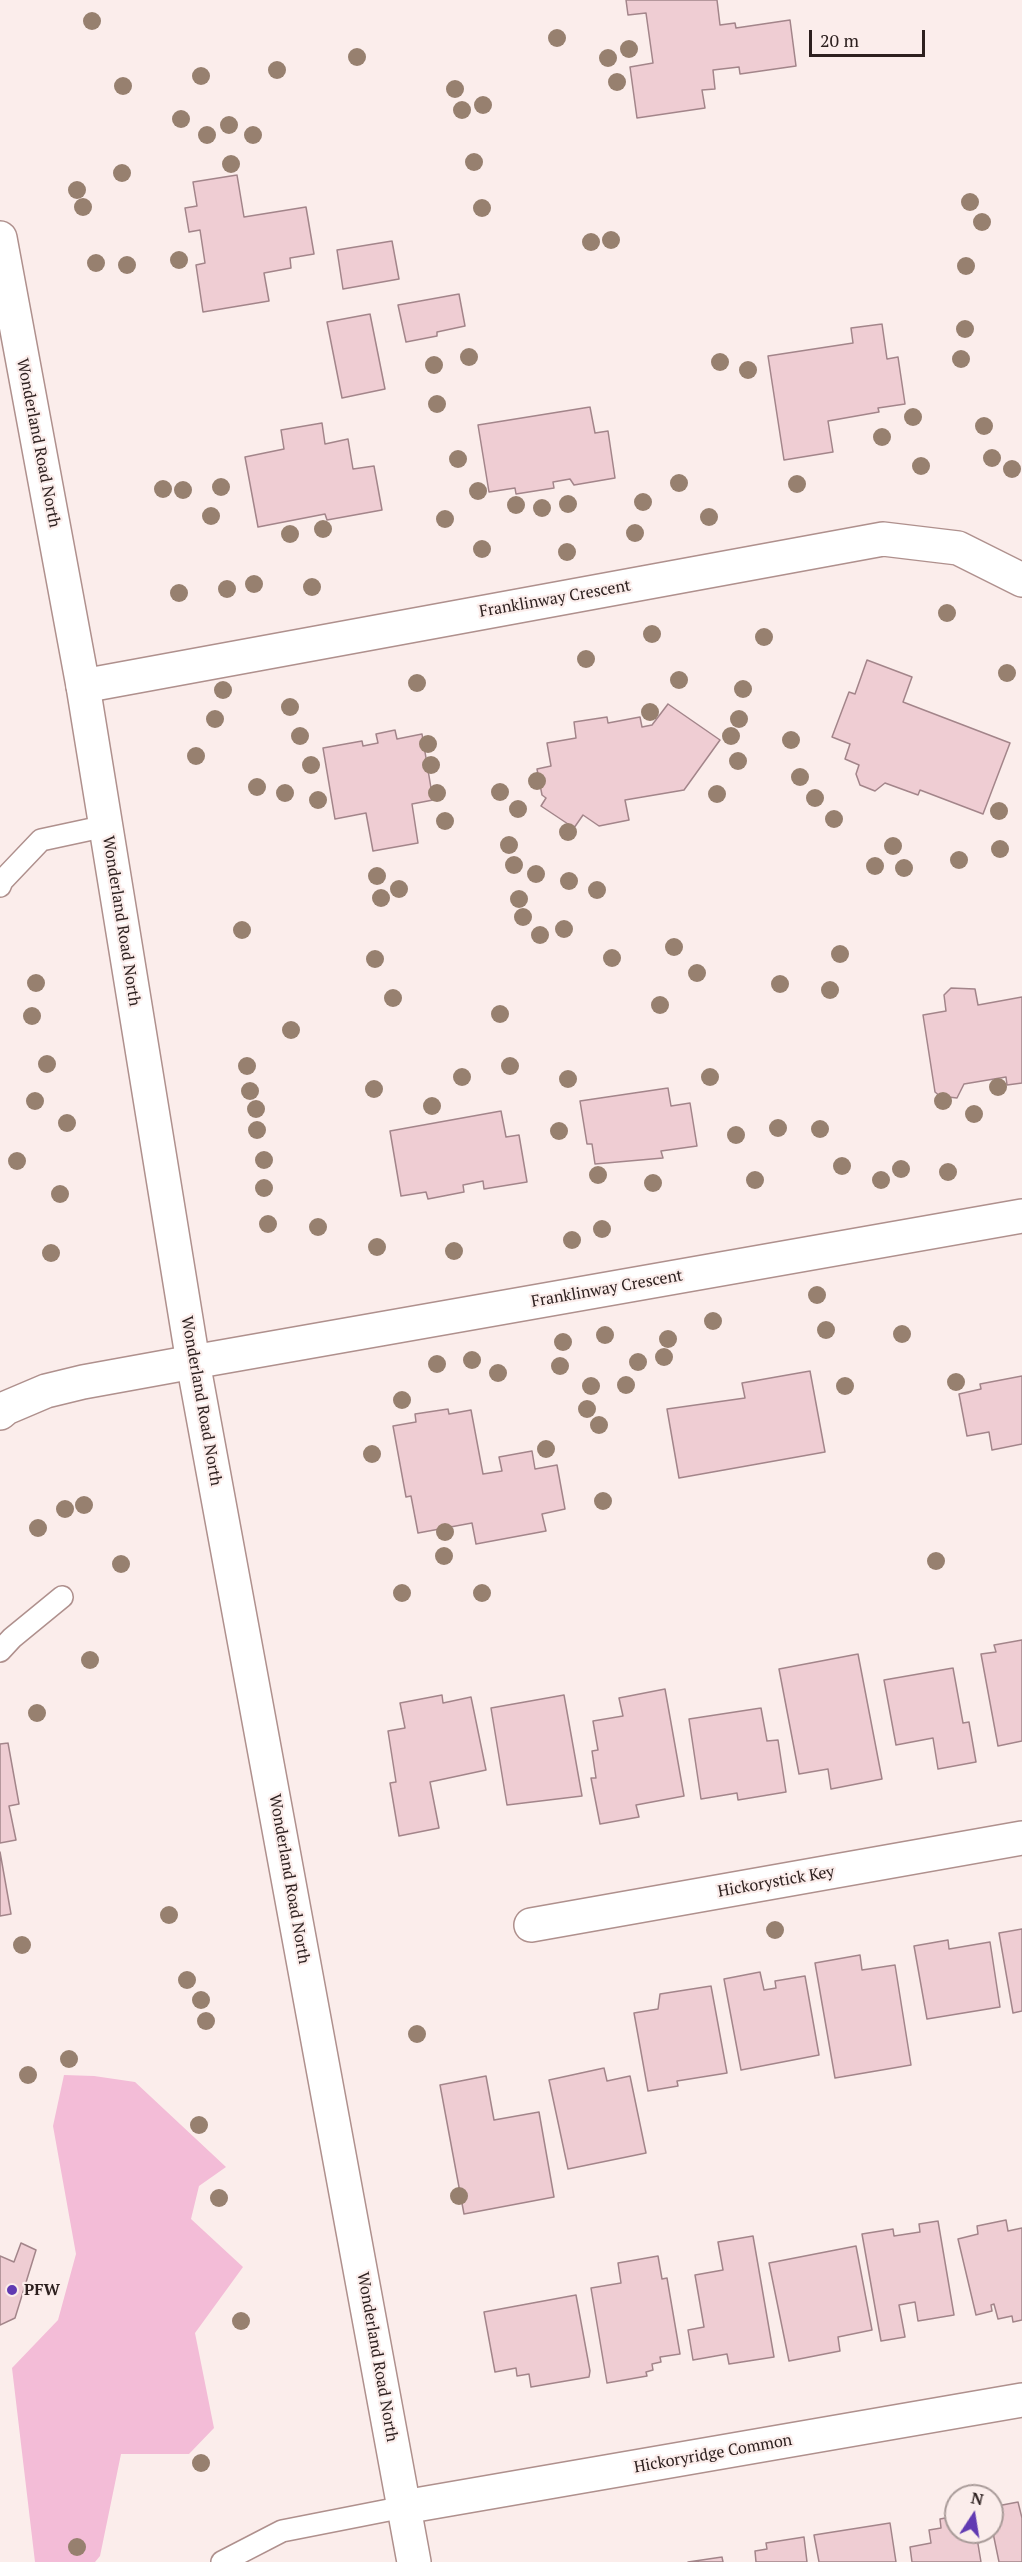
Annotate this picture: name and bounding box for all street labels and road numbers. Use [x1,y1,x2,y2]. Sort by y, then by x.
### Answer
street label: Wonderland Road North [12,357,64,529]
street label: Franklinway Crescent [478,576,632,622]
street label: Wonderland Road North [98,835,144,1007]
street label: Franklinway Crescent [530,1266,684,1312]
street label: Wonderland Road North [177,1315,225,1487]
street label: Wonderland Road North [265,1793,313,1965]
street label: Hickorystick Key [716,1862,836,1902]
street label: Wonderland Road North [353,2271,401,2443]
street label: Hickoryridge Common [632,2431,794,2477]

